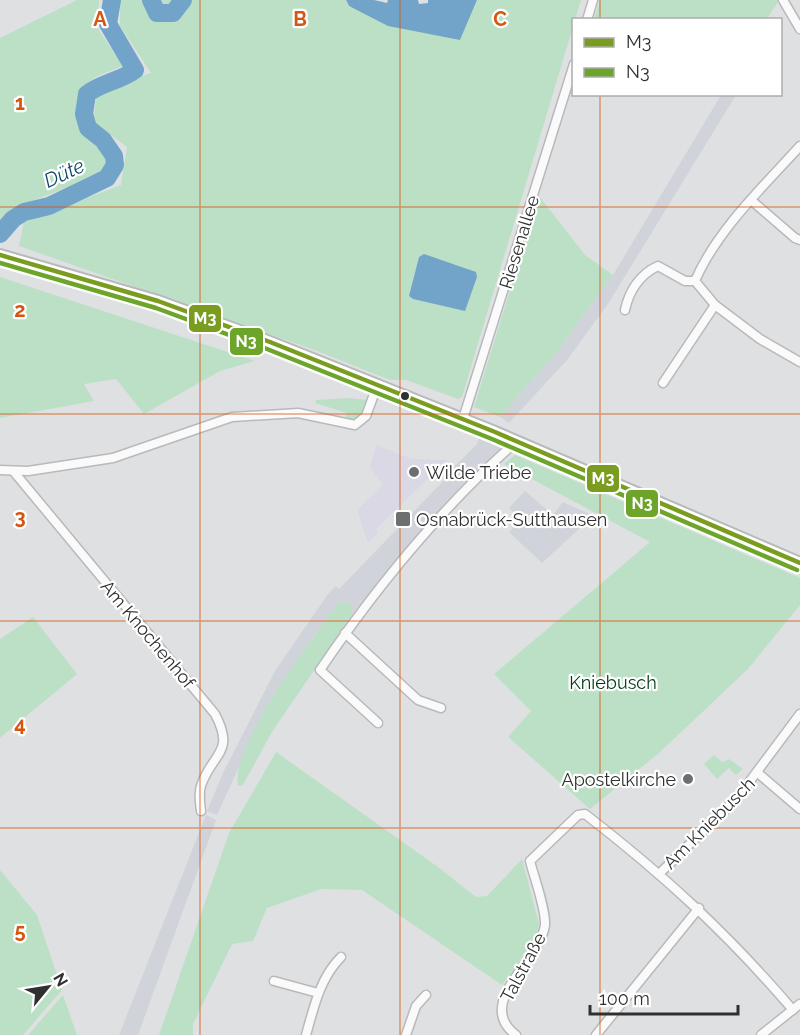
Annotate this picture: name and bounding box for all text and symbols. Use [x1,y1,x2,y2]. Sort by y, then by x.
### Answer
text: A [93,7,107,31]
text: B [293,7,307,31]
text: C [493,7,507,31]
legend [572,18,782,96]
text: M3 [626,31,651,52]
text: N3 [626,61,650,82]
text: 1 [15,91,25,115]
water label: Düte [40,153,88,193]
street label: Riesenallee [495,192,543,291]
text: 2 [14,298,26,322]
line badge: M3 [188,304,222,333]
text: M3 [194,309,216,328]
line badge: N3 [229,327,264,356]
text: N3 [235,332,257,351]
unlabelled marker [399,390,411,402]
place label: Wilde Triebe [426,462,532,483]
line badge: M3 [586,464,620,493]
marker: Wilde Triebe [407,465,421,479]
text: M3 [592,469,614,488]
line badge: N3 [625,489,659,518]
text: N3 [631,494,653,513]
text: 3 [14,505,26,529]
place label: Osnabrück-Sutthausen [416,509,607,530]
marker: Osnabrück-Sutthausen [394,510,412,528]
street label: Am Knochenhof [97,576,200,693]
park label: Kniebusch [569,672,657,693]
text: 4 [14,712,26,736]
place label: Apostelkirche [562,769,676,790]
marker: Apostelkirche [681,772,695,786]
street label: Am Kniebusch [659,773,759,873]
text: 5 [14,919,26,943]
street label: Talstraße [496,929,550,1005]
north arrow [18,957,78,1017]
text: N [49,970,72,990]
scale bar [590,978,738,1016]
text: 100 m [599,988,650,1009]

